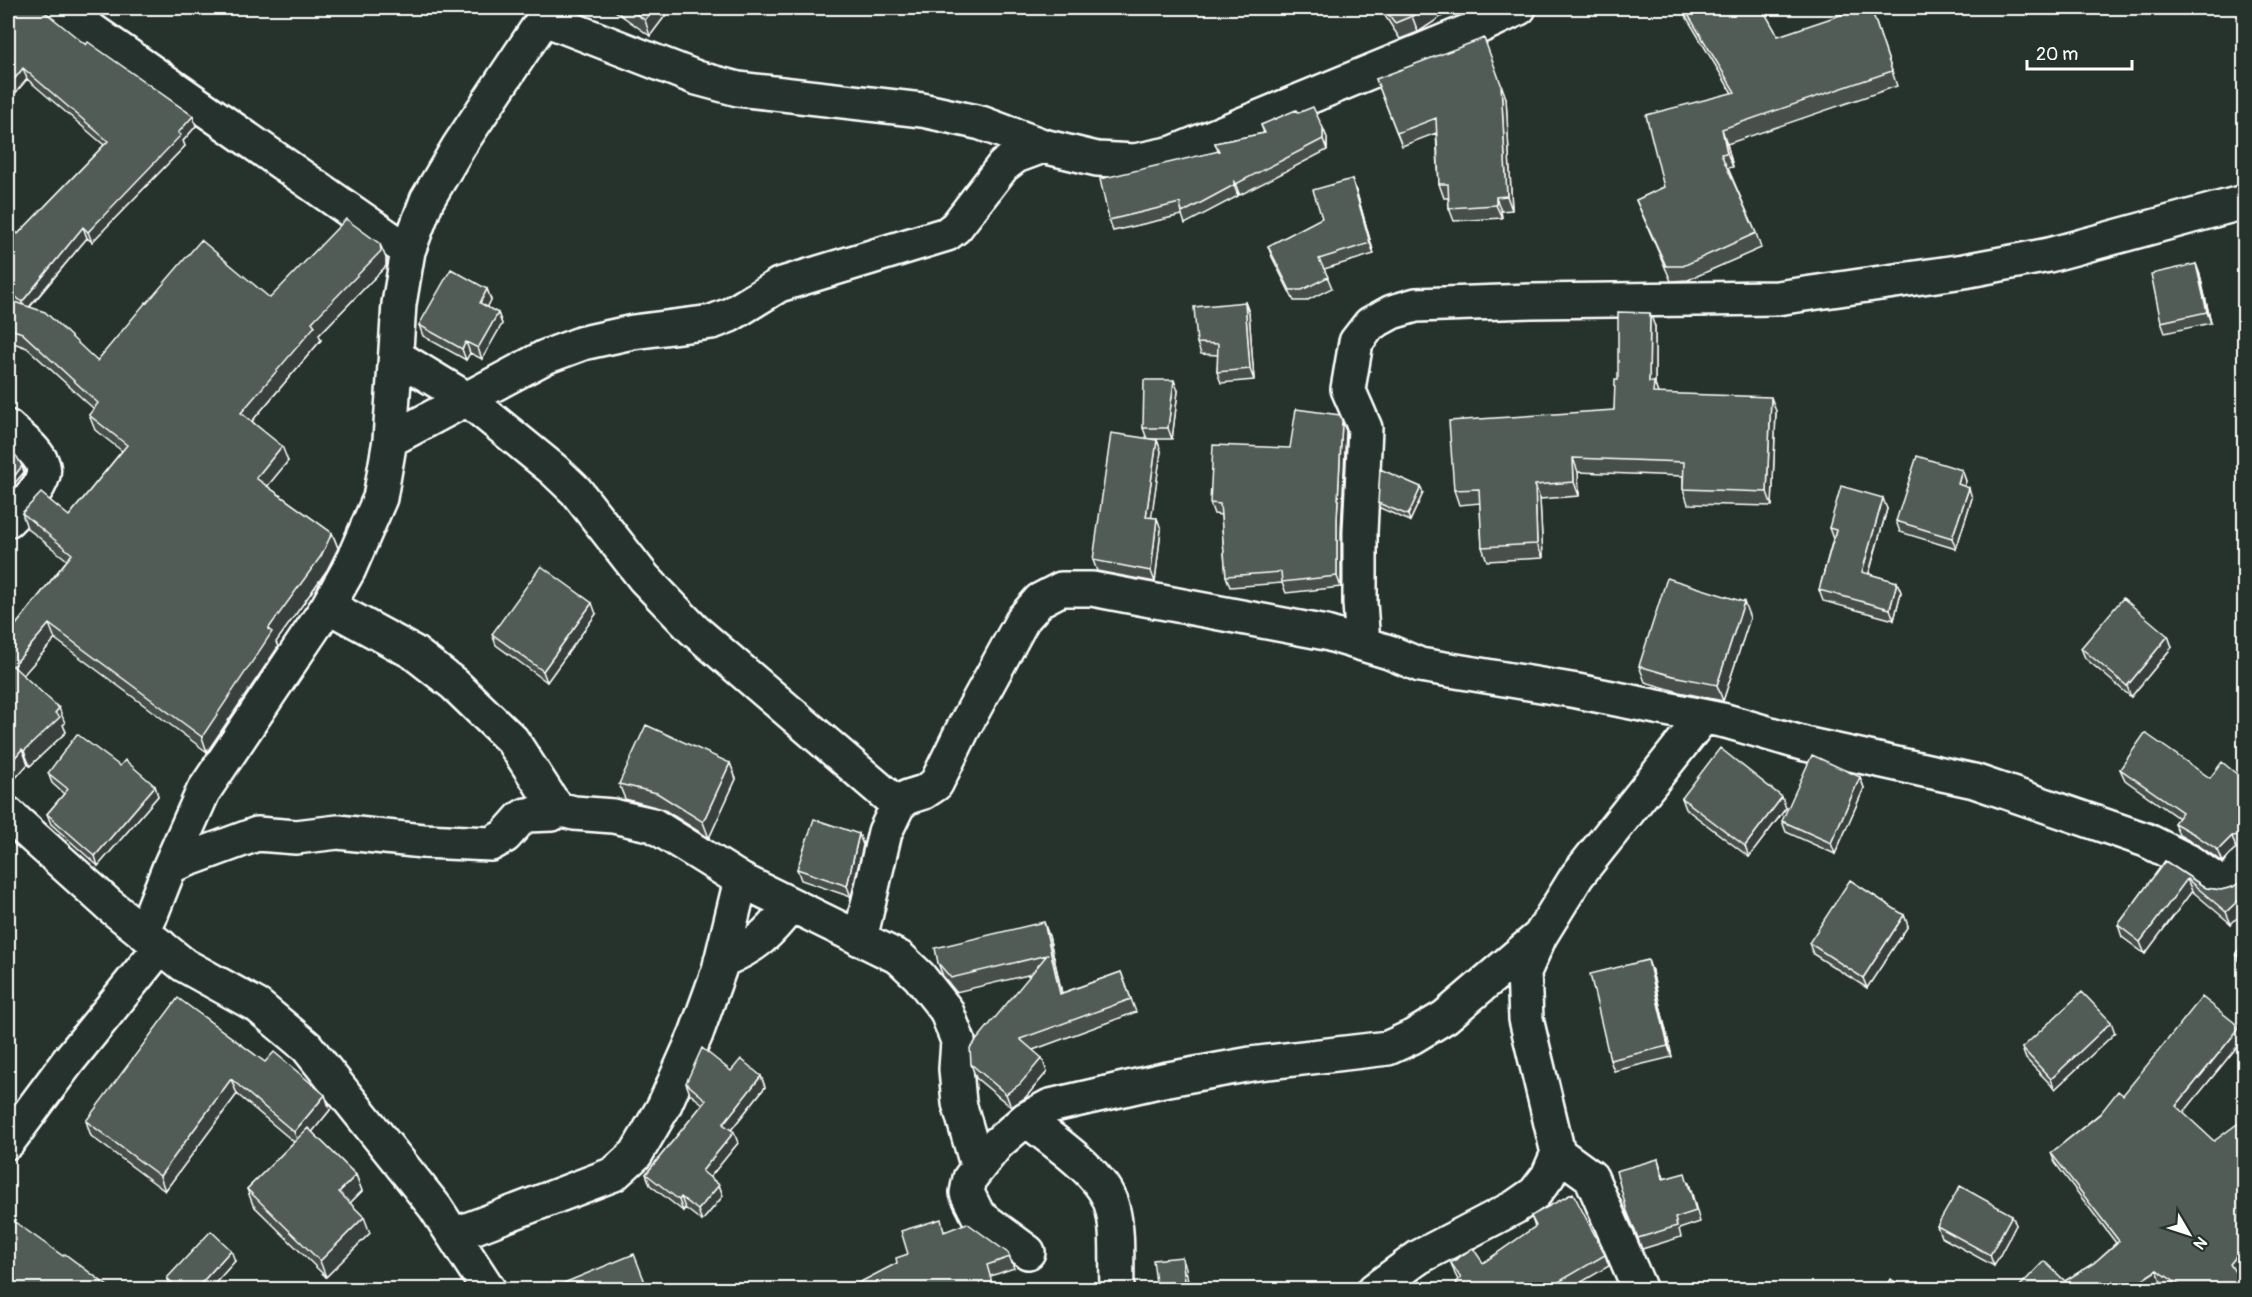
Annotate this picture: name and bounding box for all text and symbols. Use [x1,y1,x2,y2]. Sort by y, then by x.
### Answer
scale bar [2027,33,2132,71]
text: 20 m [2036,43,2078,66]
north arrow [2159,1204,2219,1264]
text: N [2189,1232,2211,1253]

